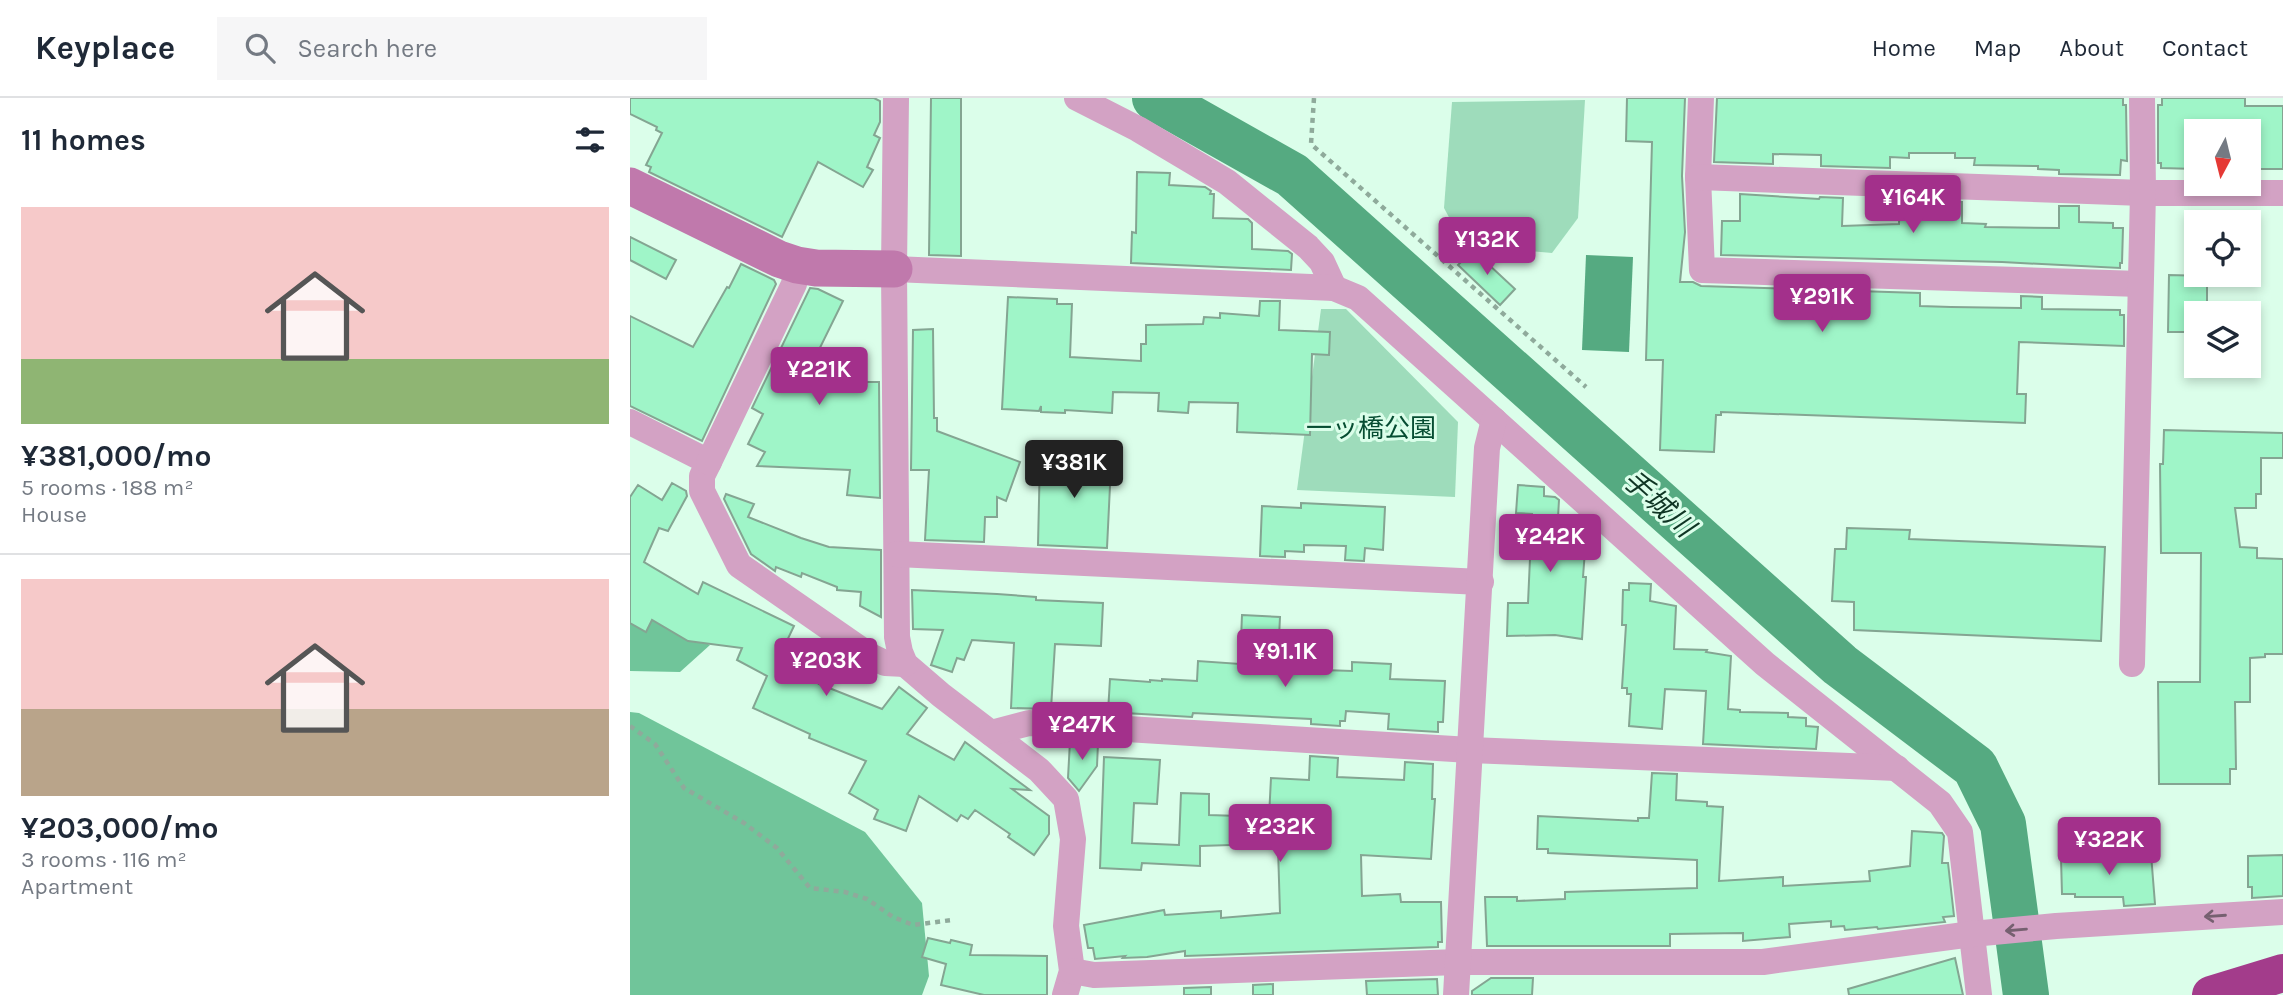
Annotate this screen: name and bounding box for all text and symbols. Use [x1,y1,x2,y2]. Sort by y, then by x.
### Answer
search box [217,17,707,80]
text: Keyplace [35,29,175,67]
icon: search [241,29,279,67]
text: Search here [297,33,437,64]
text: Home [1872,34,1936,62]
text: Map [1974,34,2021,62]
text: About [2059,34,2124,62]
text: Contact [2162,34,2248,62]
north arrow [2184,119,2261,196]
map controls [2184,119,2261,378]
icon: filters [571,121,609,159]
text: 11 homes [21,122,146,158]
pin: ¥164K [1864,176,1962,235]
text: ¥164K [1881,184,1945,211]
button: locate [2184,210,2261,287]
pin: ¥132K [1438,218,1536,277]
text: ¥132K [1455,226,1519,253]
icon: home [252,253,378,379]
pin: ¥291K [1773,274,1871,334]
text: ¥291K [1790,283,1854,310]
button: layers [2184,301,2261,378]
pin: ¥221K [770,348,868,407]
text: ¥221K [787,356,851,383]
park label: 一ッ橋公園 [1306,413,1436,444]
text: ¥381,000/mo [21,438,211,474]
pin: ¥381K [1025,440,1123,500]
text: ¥381K [1041,449,1107,476]
water label: 手城川 [1616,463,1703,546]
text: 5 rooms · 188 m² [21,474,194,501]
text: House [21,501,87,528]
pin: ¥242K [1501,514,1599,574]
text: ¥242K [1515,523,1585,550]
icon: home [252,625,378,751]
pin: ¥91.1K [1228,630,1342,689]
pin: ¥203K [777,638,875,698]
text: ¥91.1K [1253,638,1317,665]
text: ¥203K [790,647,862,674]
pin: ¥247K [1033,702,1131,762]
text: ¥247K [1048,711,1116,738]
pin: ¥232K [1231,804,1329,864]
text: ¥203,000/mo [21,810,219,846]
text: ¥232K [1245,813,1315,840]
pin: ¥322K [2060,818,2158,877]
text: ¥322K [2074,826,2144,853]
text: 3 rooms · 116 m² [21,846,187,873]
text: Apartment [21,873,133,900]
one-way arrow [2204,910,2227,923]
one-way arrow [2005,923,2028,936]

